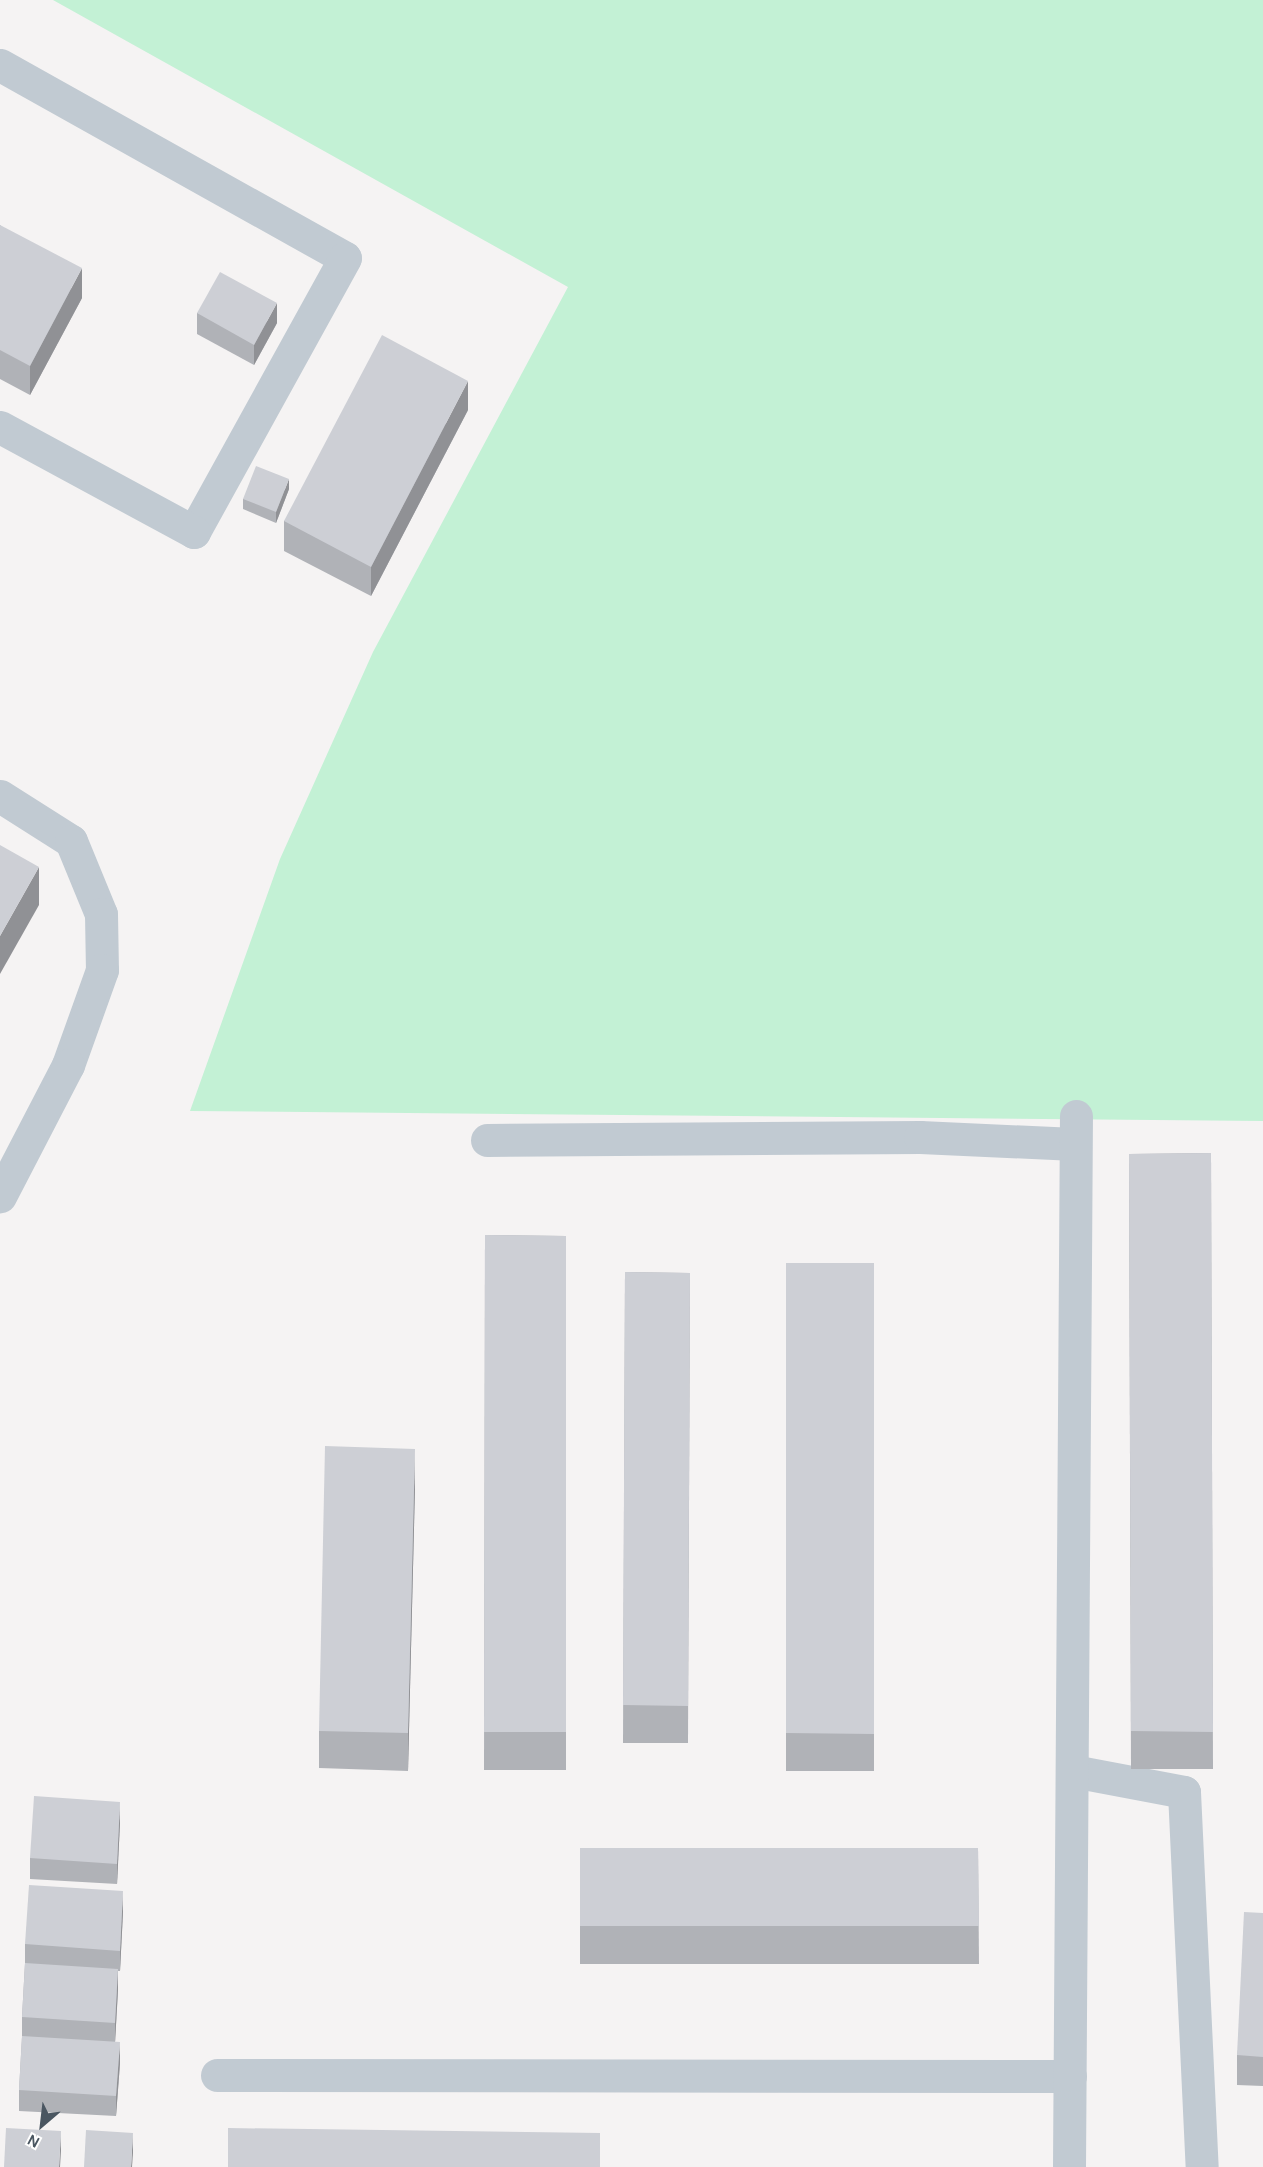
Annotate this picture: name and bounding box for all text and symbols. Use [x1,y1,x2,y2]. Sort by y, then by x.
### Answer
north arrow [12,2095,72,2155]
text: N [24,2130,43,2152]

